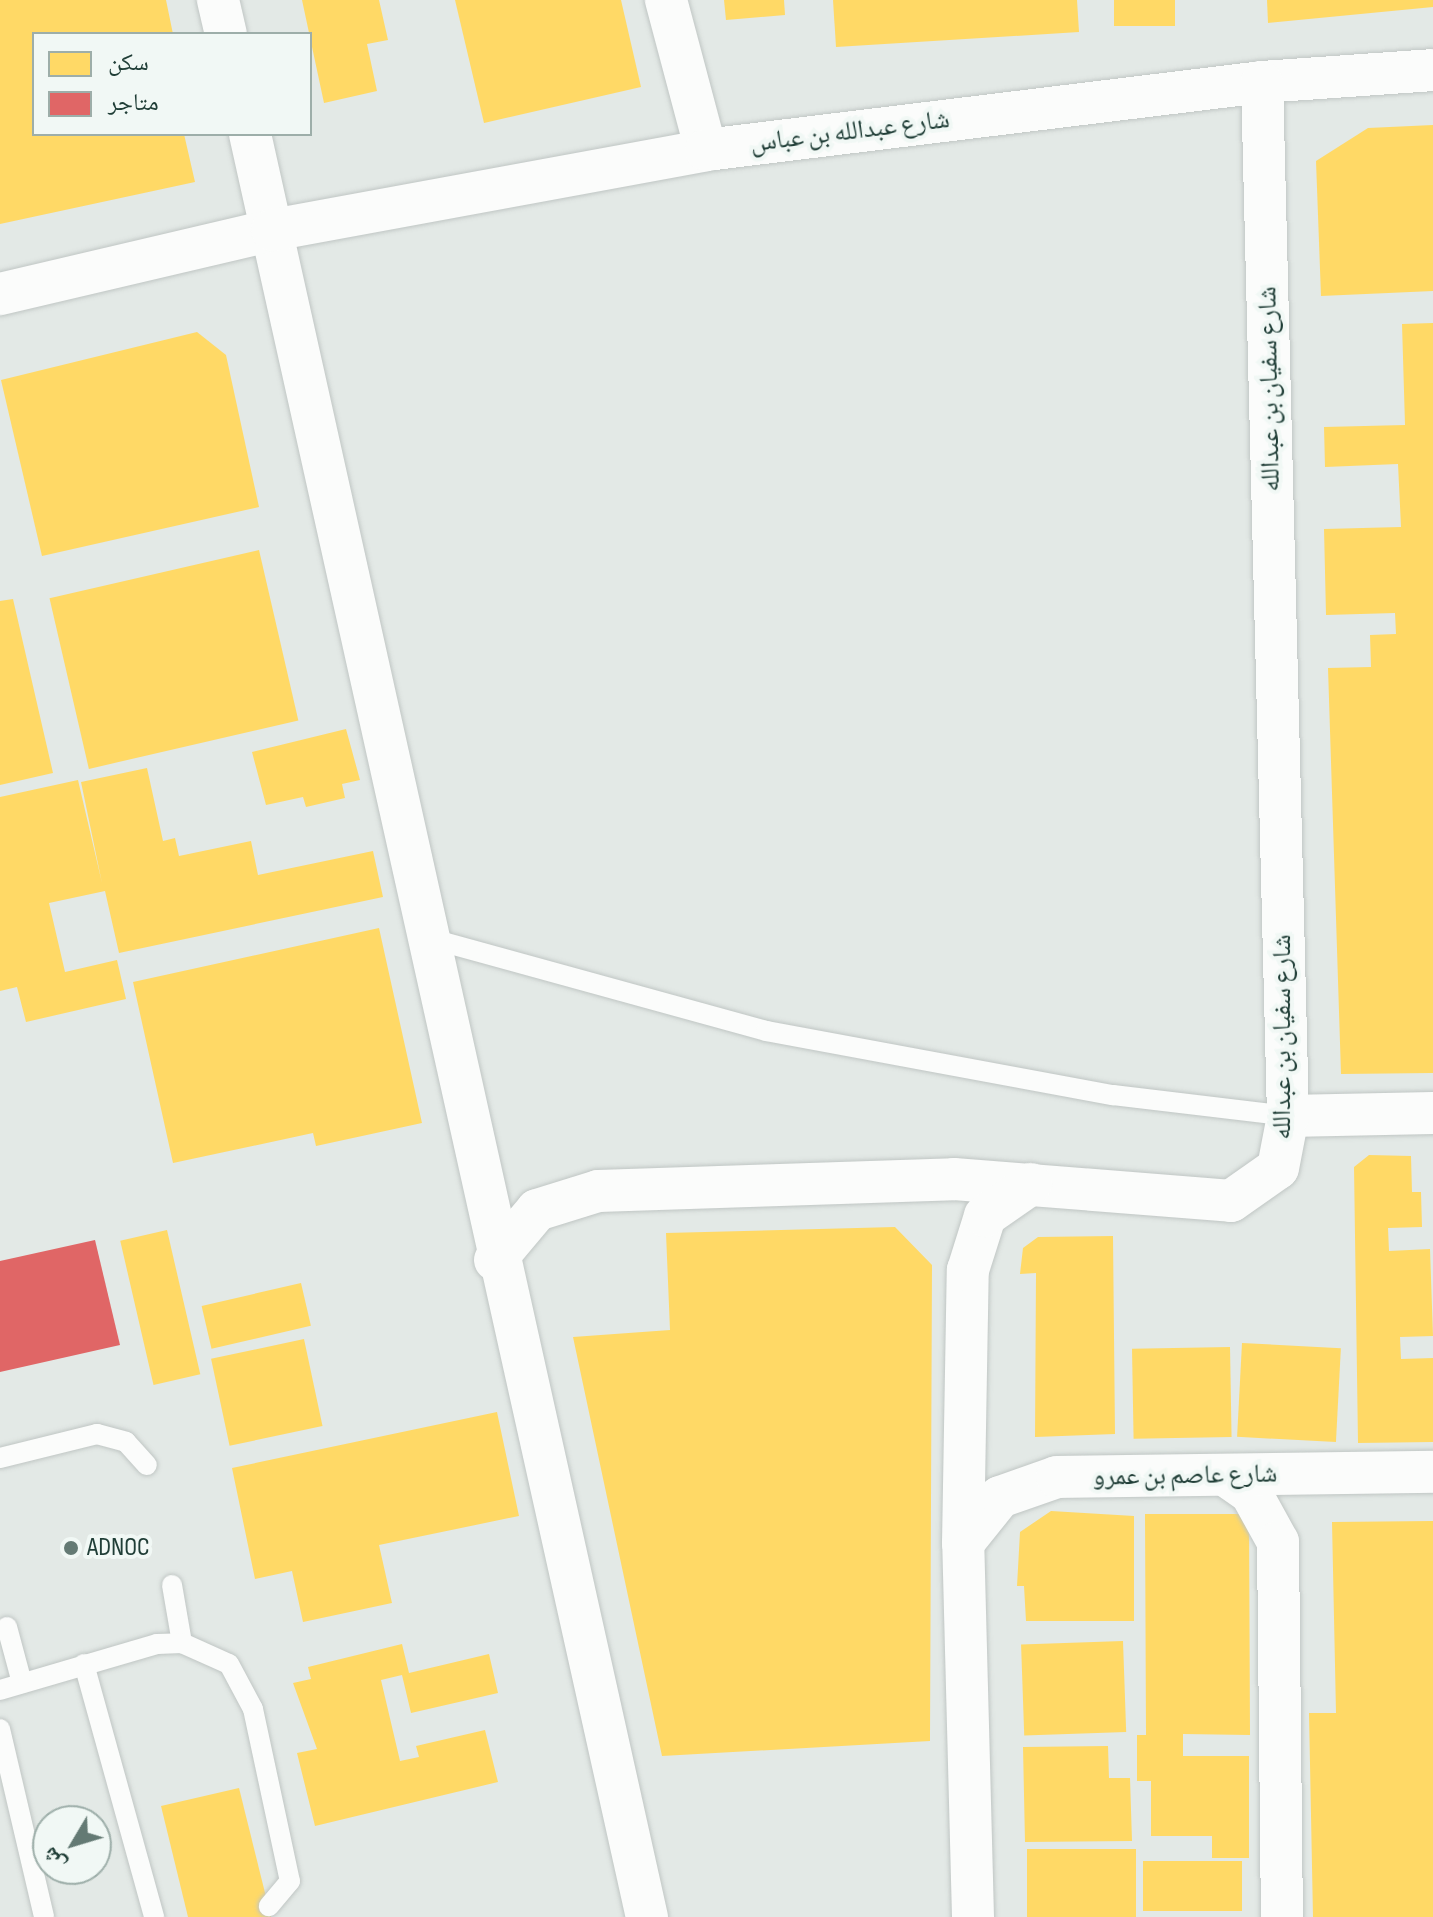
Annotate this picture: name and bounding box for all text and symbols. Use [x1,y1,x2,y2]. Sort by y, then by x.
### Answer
legend [32,32,312,136]
text: سكن [108,48,149,77]
text: متاجر [108,88,159,117]
street label: شارع عبدالله بن عباس [748,104,952,160]
street label: شارع سفيان بن عبدالله [1253,286,1287,492]
street label: شارع سفيان بن عبدالله [1267,934,1299,1140]
street label: شارع عاصم بن عمرو [1092,1459,1278,1493]
place label: ADNOC [87,1532,150,1564]
marker: ADNOC [62,1539,80,1557]
north arrow [32,1805,112,1885]
text: ش [36,1841,72,1876]

